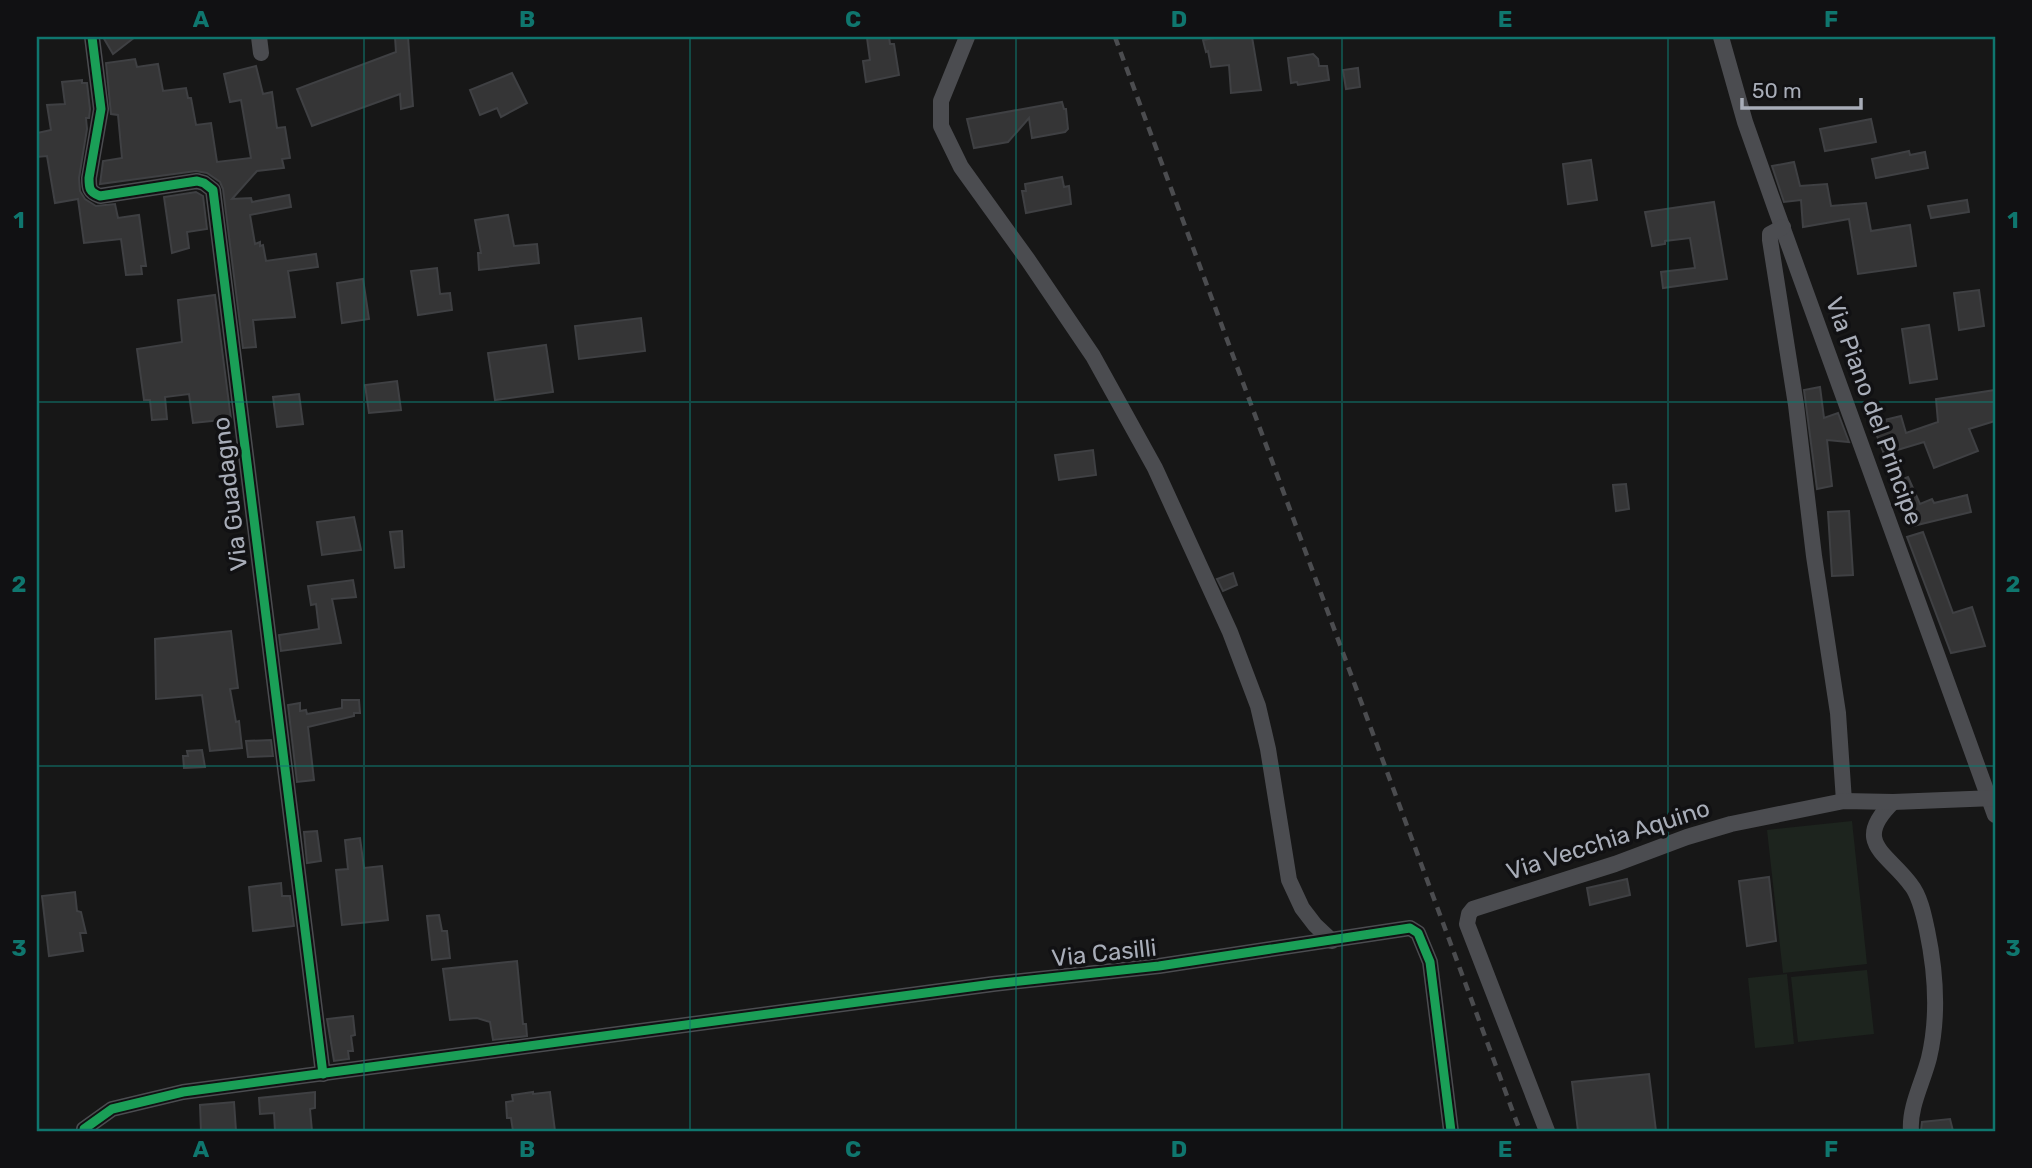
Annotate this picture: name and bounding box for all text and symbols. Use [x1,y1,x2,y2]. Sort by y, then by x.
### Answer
text: A [193,5,210,33]
text: B [519,5,535,33]
text: C [845,5,861,33]
text: D [1171,5,1187,33]
text: E [1498,5,1512,33]
text: F [1824,5,1838,33]
scale bar [1742,66,1860,110]
text: 50 m [1752,78,1802,103]
text: 1 [13,206,25,234]
text: 1 [2007,206,2019,234]
street label: Via Piano del Principe [1820,293,1928,529]
street label: Via Guadagno [207,415,253,573]
text: 2 [12,570,26,598]
text: 2 [2006,570,2020,598]
street label: Via Vecchia Aquino [1503,794,1713,886]
text: 3 [11,934,27,962]
street label: Via Casilli [1050,934,1158,972]
text: 3 [2005,934,2021,962]
text: A [193,1135,210,1163]
text: B [519,1135,535,1163]
text: C [845,1135,861,1163]
text: D [1171,1135,1187,1163]
text: E [1498,1135,1512,1163]
text: F [1824,1135,1838,1163]

